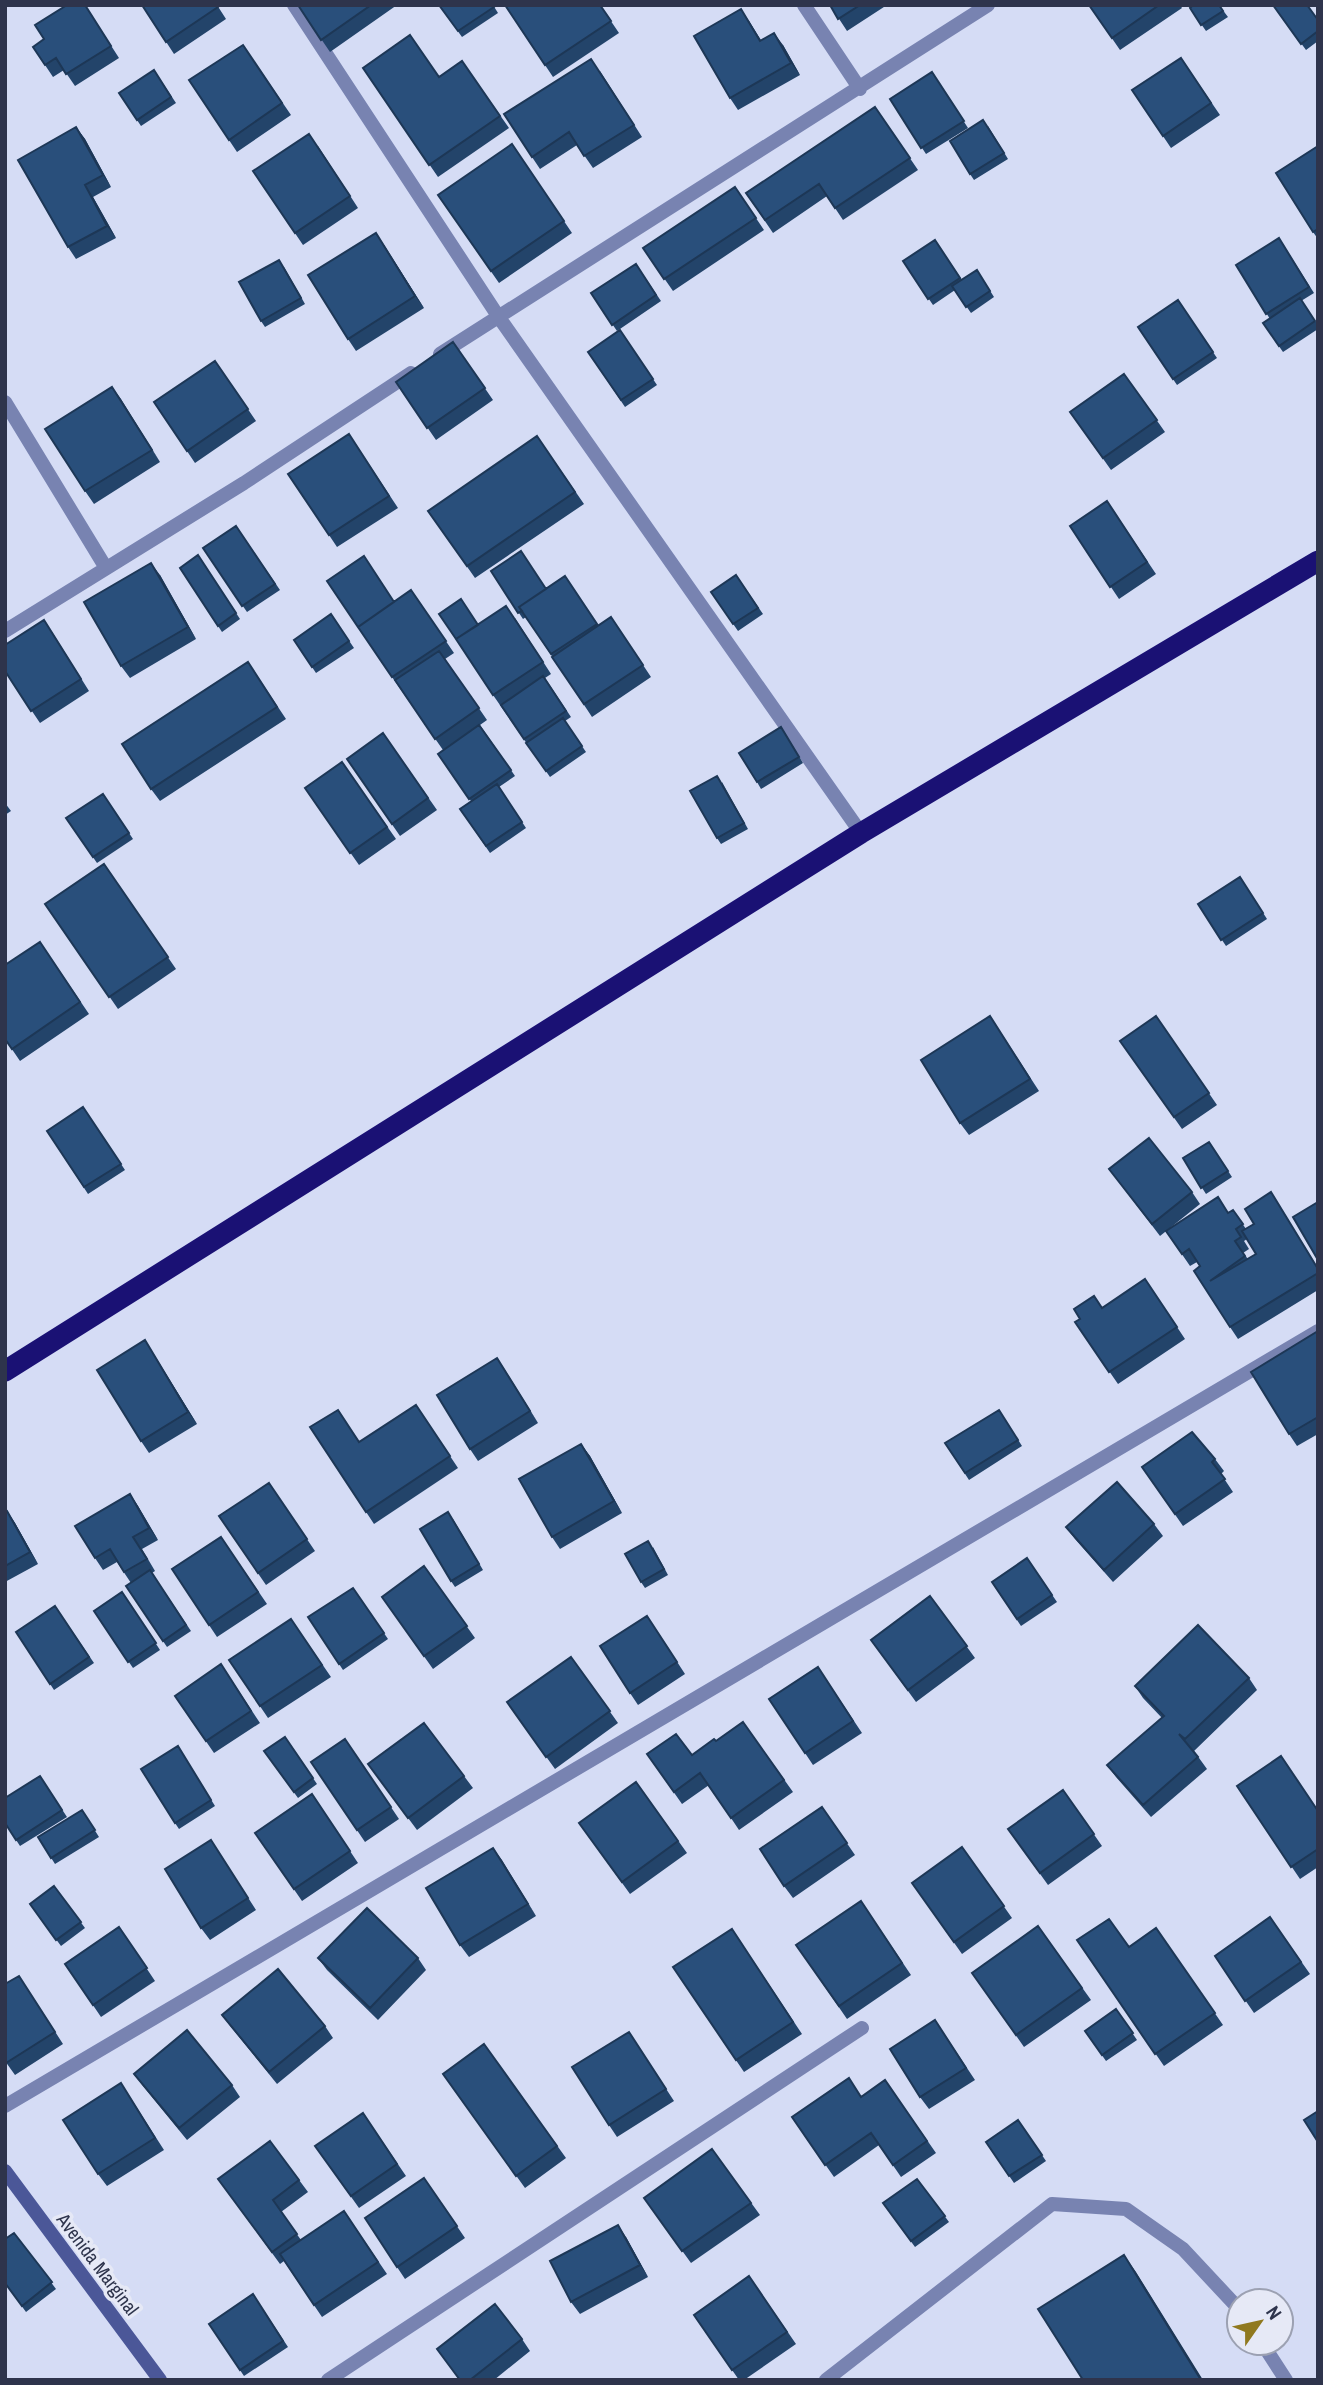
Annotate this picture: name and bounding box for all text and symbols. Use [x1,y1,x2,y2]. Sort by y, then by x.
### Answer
street label: Avenida Marginal [50,2207,145,2320]
north arrow [1225,2287,1295,2357]
text: N [1260,2301,1288,2324]

